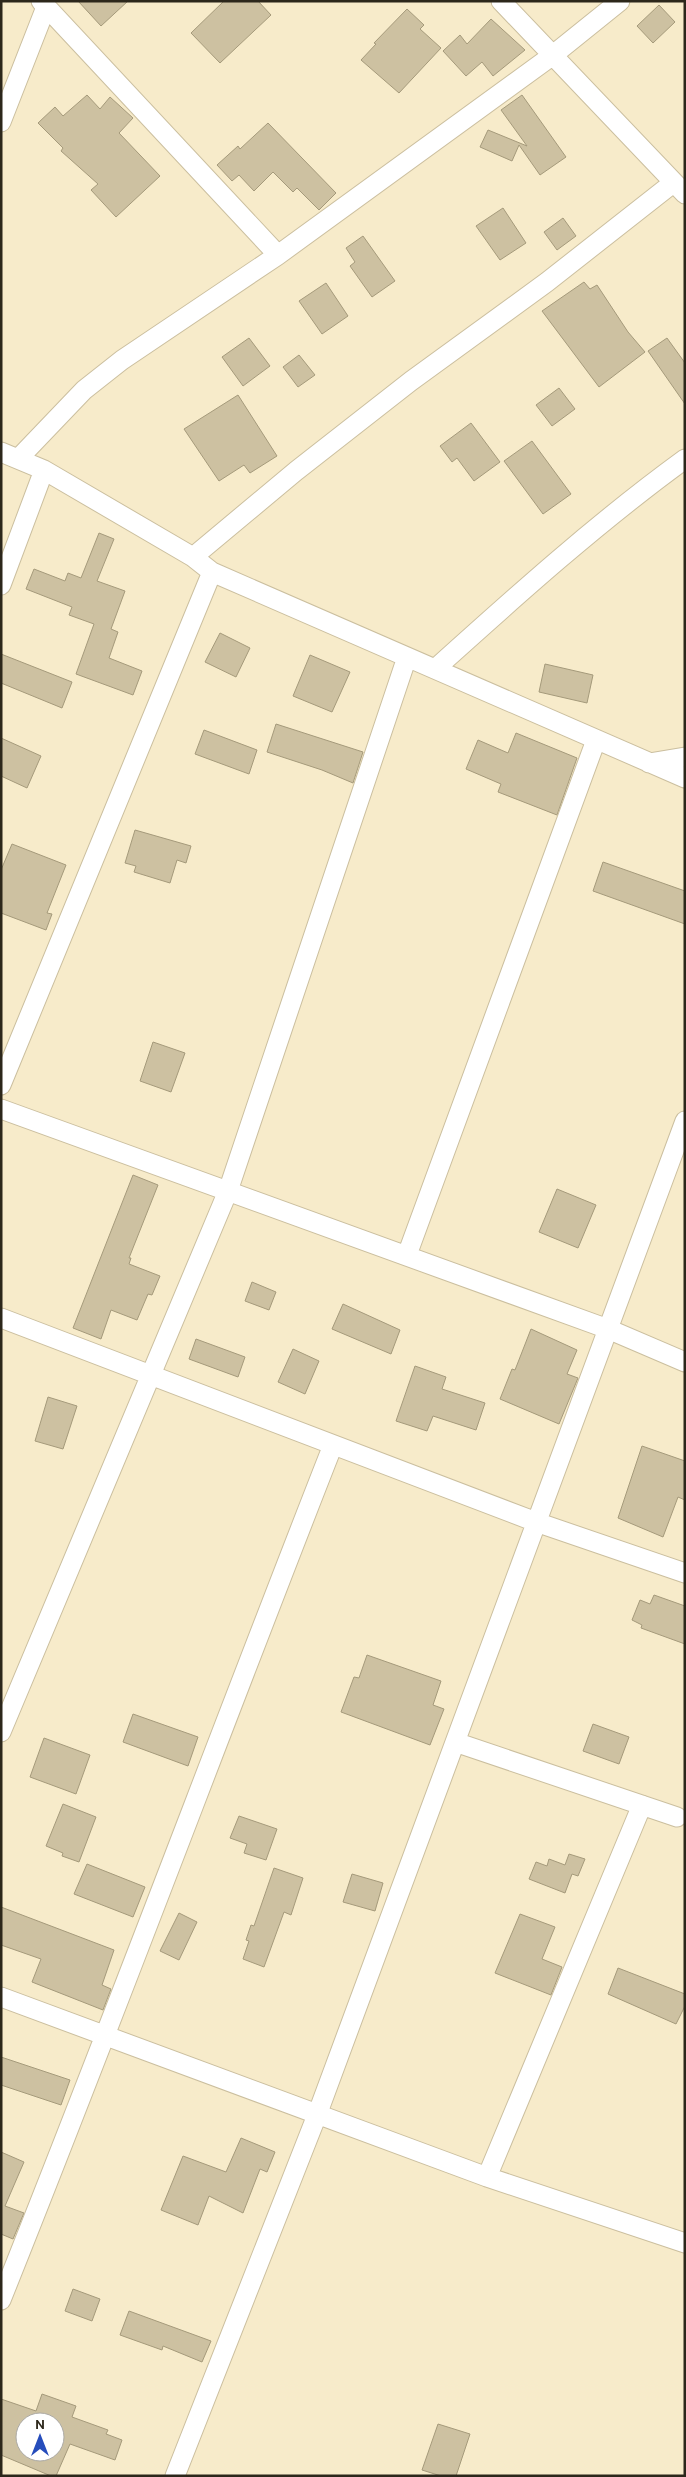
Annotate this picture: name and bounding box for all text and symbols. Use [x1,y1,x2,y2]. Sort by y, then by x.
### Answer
north arrow [15,2412,65,2462]
text: N [35,2417,45,2434]

